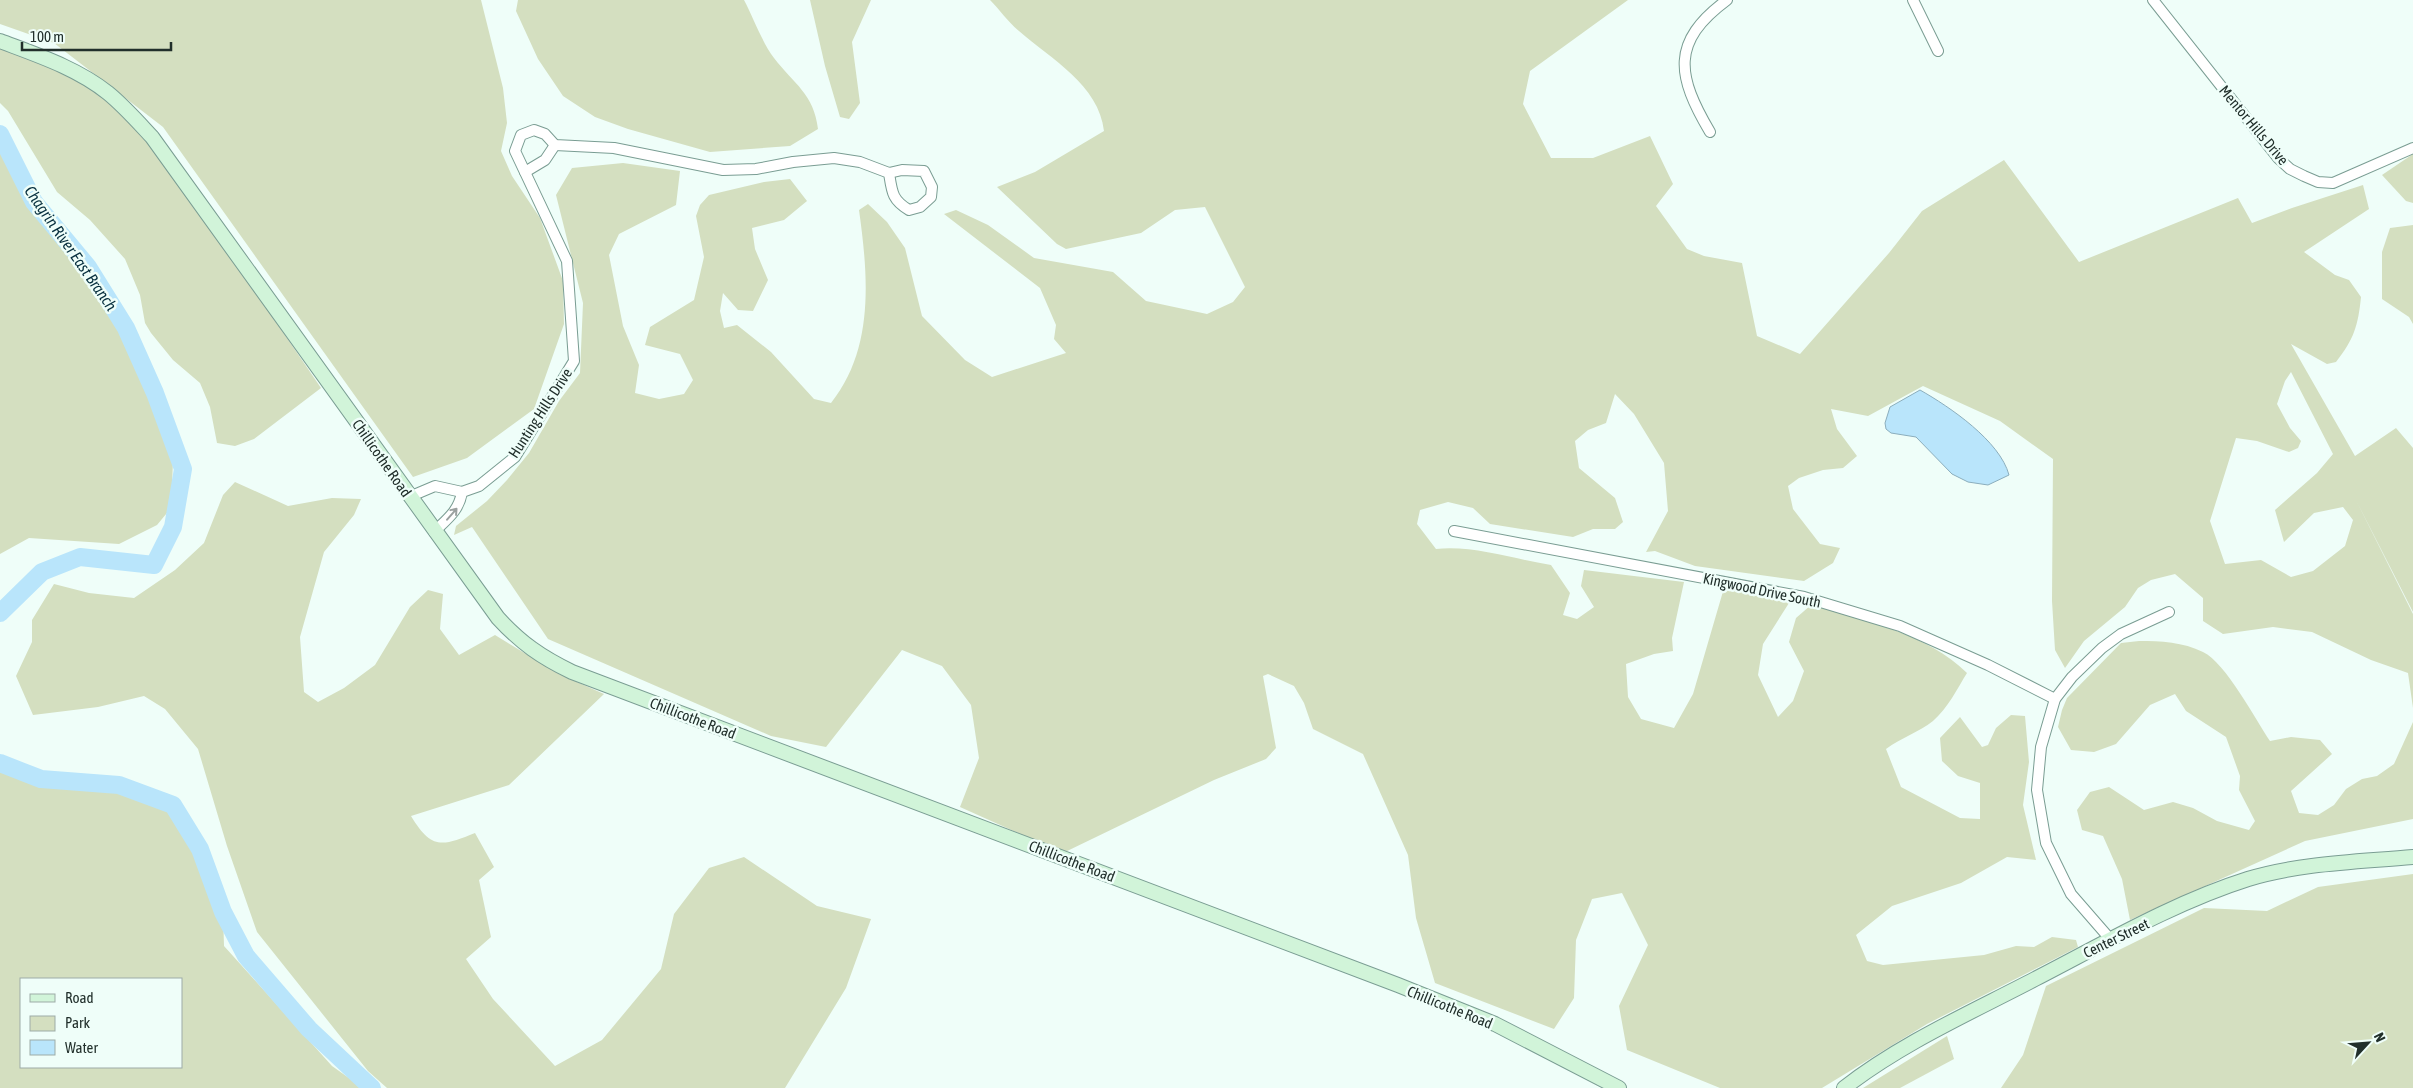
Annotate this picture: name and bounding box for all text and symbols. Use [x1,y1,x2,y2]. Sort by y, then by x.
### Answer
scale bar [22,20,171,52]
text: 100 m [30,28,64,45]
street label: Mentor Hills Drive [2216,82,2292,168]
water label: Chagrin River East Branch [20,182,121,315]
street label: Hunting Hills Drive [505,365,575,461]
street label: Chillicothe Road [349,416,415,500]
one-way arrow [446,508,457,521]
street label: Kingwood Drive South [1702,569,1822,611]
street label: Chillicothe Road [648,694,738,742]
street label: Chillicothe Road [1027,837,1117,885]
street label: Center Street [2080,915,2152,961]
legend [20,978,182,1068]
street label: Chillicothe Road [1405,982,1495,1032]
text: Road [65,989,94,1006]
text: Park [65,1014,90,1031]
north arrow [2343,1018,2393,1068]
text: N [2371,1030,2389,1045]
text: Water [65,1039,98,1056]

